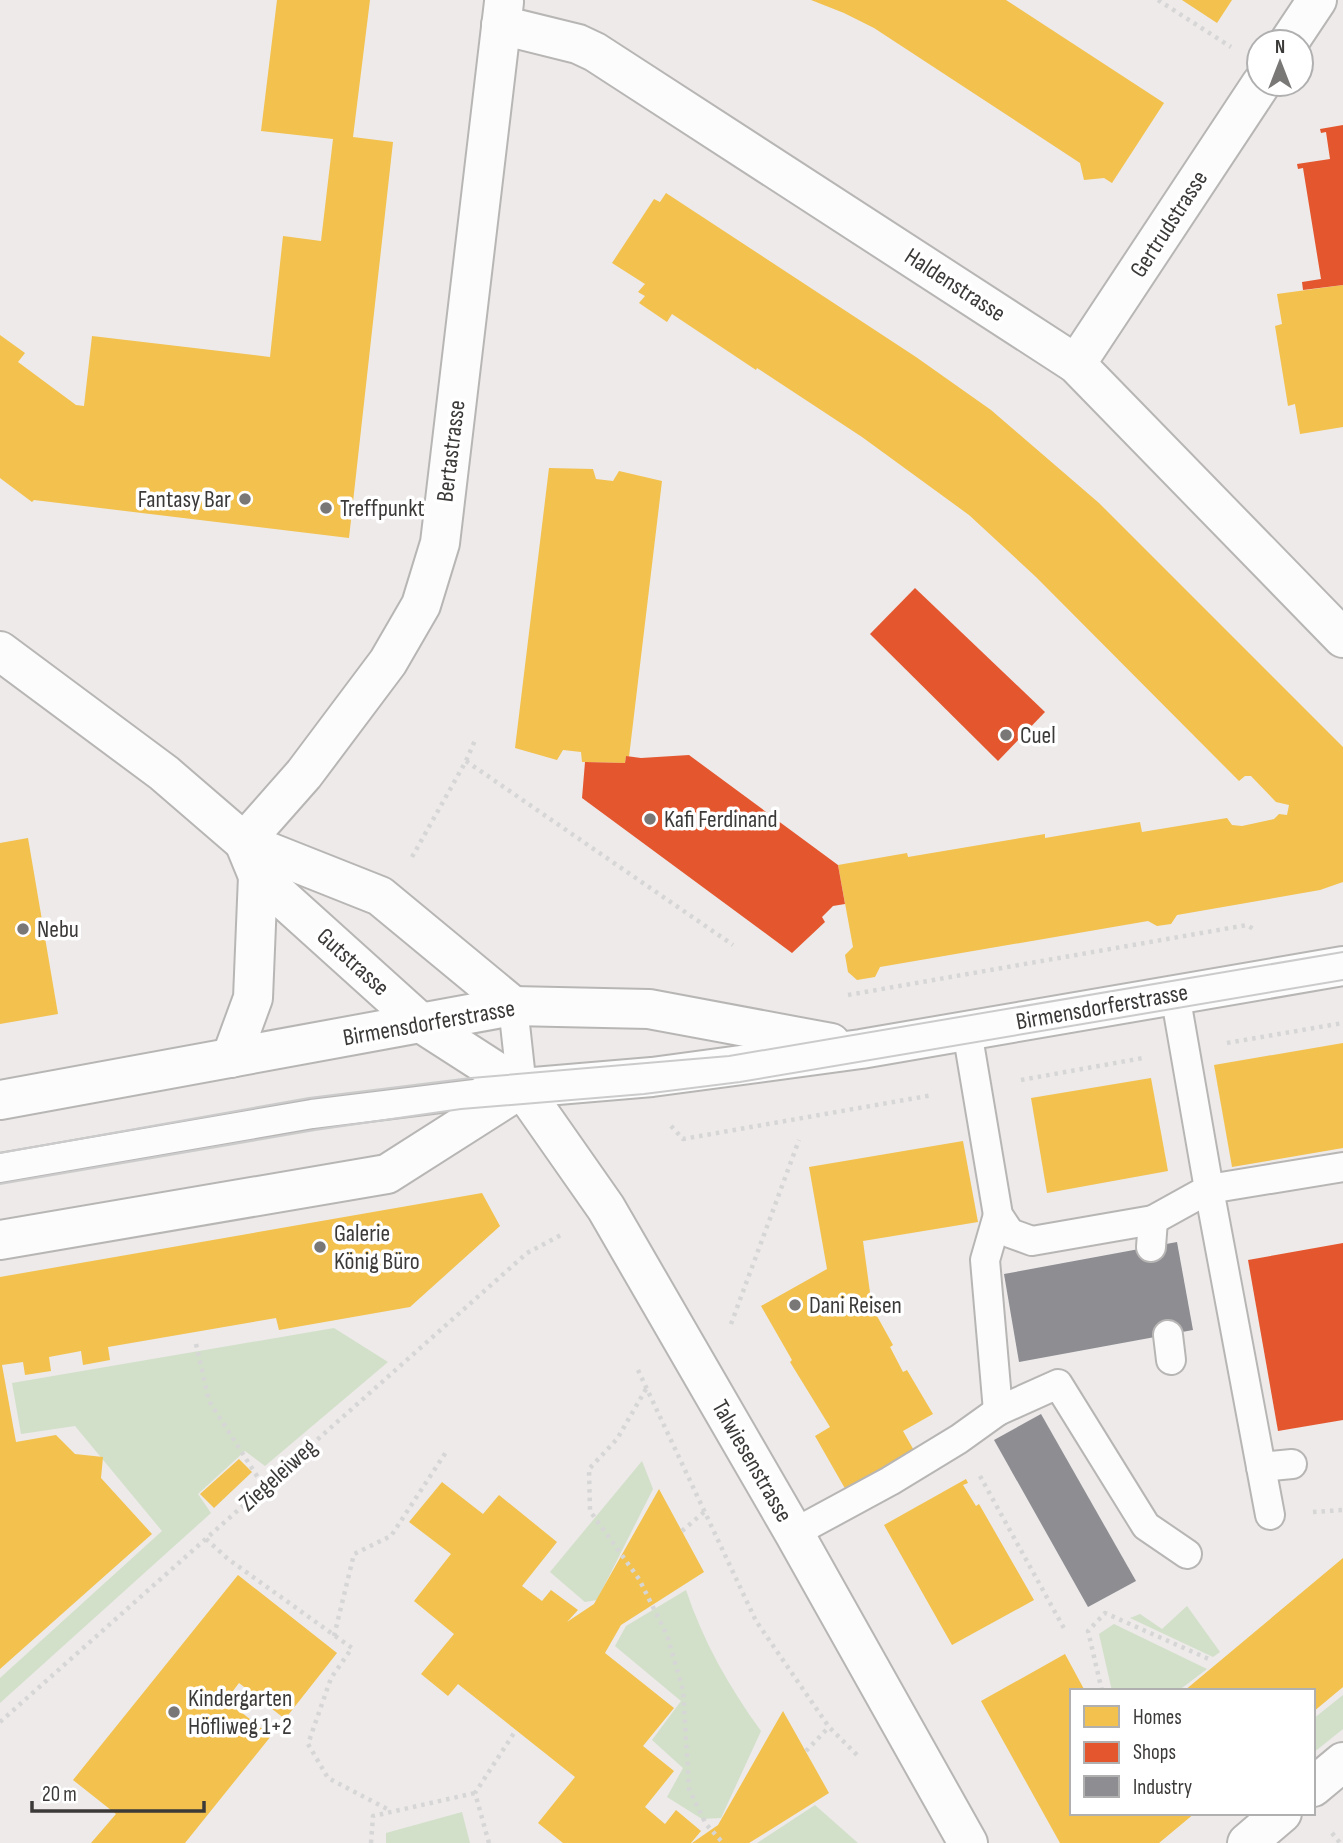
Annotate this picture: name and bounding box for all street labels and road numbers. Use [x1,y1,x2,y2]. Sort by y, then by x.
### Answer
street label: Gertrudstrasse [1124,165,1214,283]
street label: Haldenstrasse [899,242,1011,328]
street label: Bertastrasse [430,398,472,504]
street label: Gutstrasse [311,922,395,1002]
street label: Birmensdorferstrasse [1014,978,1190,1036]
street label: Birmensdorferstrasse [341,994,517,1052]
street label: Talwiesenstrasse [705,1395,799,1527]
street label: Ziegeleiweg [233,1433,323,1517]

